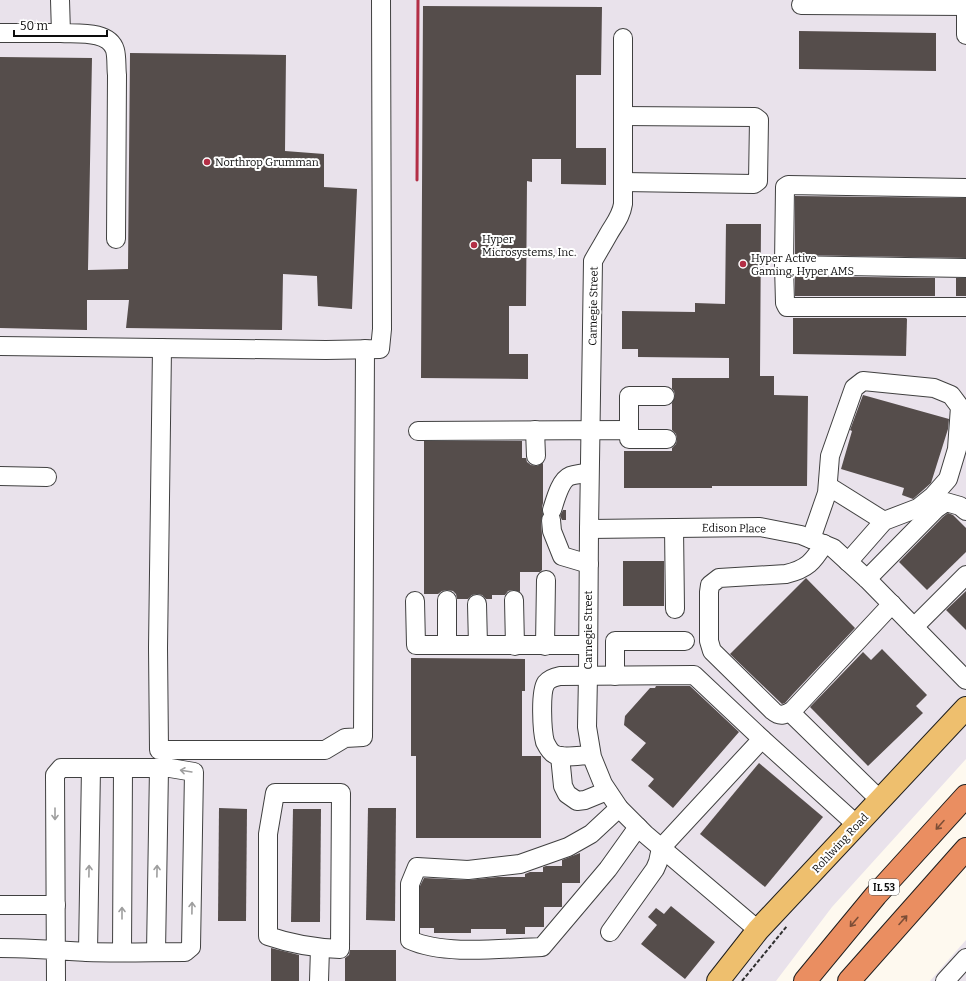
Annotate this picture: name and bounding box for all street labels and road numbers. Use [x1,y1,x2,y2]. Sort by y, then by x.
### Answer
street label: Carnegie Street [586,266,601,346]
street label: Edison Place [702,521,766,536]
street label: Carnegie Street [582,590,595,670]
street label: Rohlwing Road [810,811,871,876]
road number: IL 53 [869,879,899,895]

